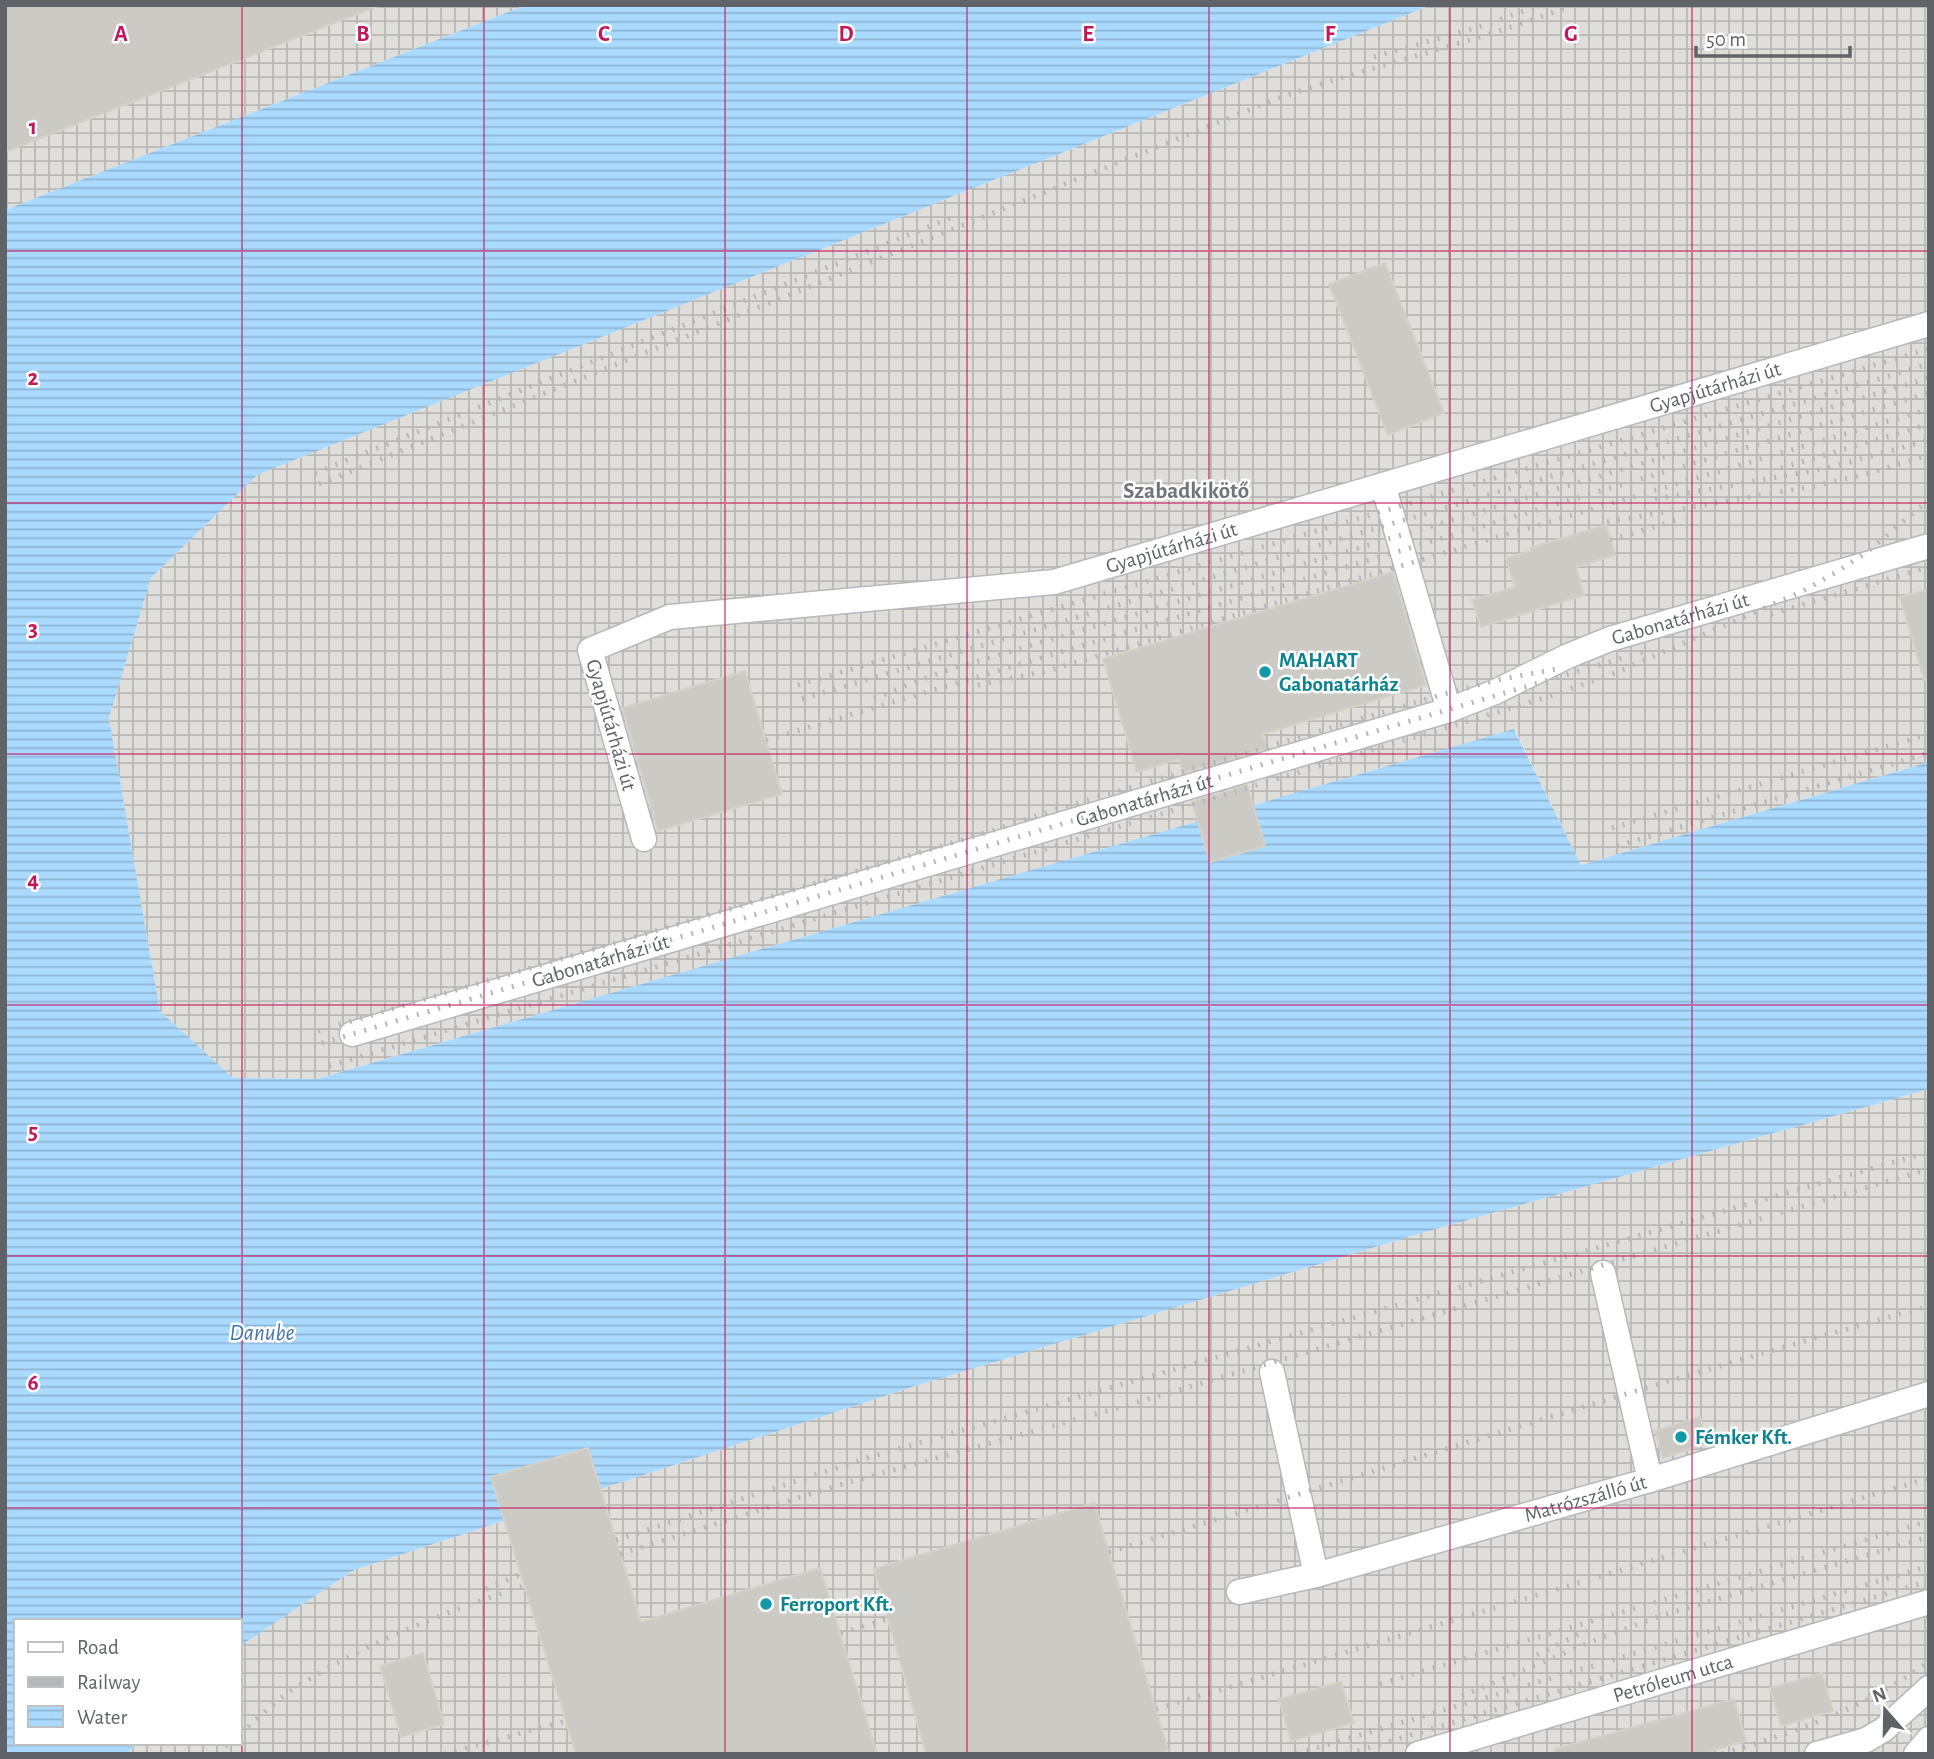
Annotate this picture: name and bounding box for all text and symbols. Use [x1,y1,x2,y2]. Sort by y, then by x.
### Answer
scale bar [1696,14,1850,58]
text: A [114,23,128,46]
text: B [356,23,370,46]
text: C [598,23,610,46]
text: D [838,23,854,46]
text: E [1082,23,1094,46]
text: F [1325,23,1336,46]
text: G [1564,23,1578,46]
text: 50 m [1706,29,1746,50]
text: 1 [29,116,37,139]
street label: Gyapjútárházi út [1647,358,1784,416]
text: 2 [28,367,39,390]
district label: Szabadkikötő [1123,480,1249,503]
street label: Gyapjútárházi út [1103,518,1240,577]
street label: Gabonatárházi út [1609,589,1751,648]
text: 3 [28,618,38,641]
place label: MAHART Gabonatárház [1279,650,1398,695]
street label: Gyapjútárházi út [582,657,640,793]
marker: MAHART Gabonatárház [1257,664,1273,680]
street label: Gabonatárházi út [1073,770,1215,830]
text: 4 [27,869,39,892]
street label: Gabonatárházi út [529,930,672,991]
text: 5 [28,1121,38,1144]
water label: Danube [230,1322,295,1345]
text: 6 [27,1372,39,1395]
place label: Fémker Kft. [1695,1427,1792,1448]
marker: Fémker Kft. [1673,1429,1689,1445]
street label: Matrózszálló út [1522,1471,1649,1526]
place label: Ferroport Kft. [780,1594,893,1615]
marker: Ferroport Kft. [758,1596,774,1612]
legend [14,1619,242,1745]
text: Road [77,1637,119,1658]
street label: Petróleum utca [1611,1650,1736,1706]
text: Railway [77,1672,140,1693]
north arrow [1850,1675,1920,1745]
text: N [1870,1684,1889,1707]
text: Water [77,1707,127,1728]

